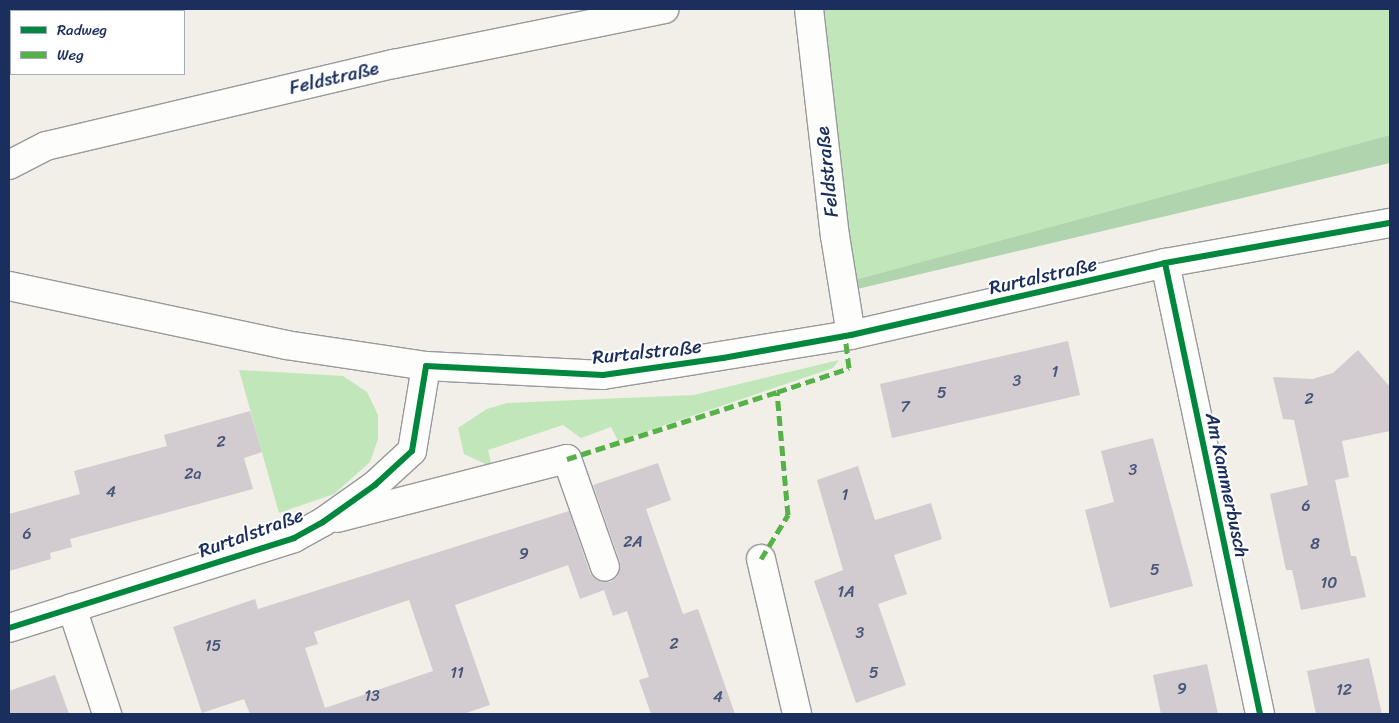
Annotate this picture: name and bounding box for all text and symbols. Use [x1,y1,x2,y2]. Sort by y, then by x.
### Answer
legend [10,10,185,75]
text: Radweg [57,17,107,43]
text: Weg [57,42,84,68]
street label: Feldstraße [287,57,381,99]
street label: Feldstraße [811,125,843,219]
street label: Rurtalstraße [987,253,1099,299]
street label: Rurtalstraße [591,335,703,369]
house number: 1 [1052,362,1058,382]
house number: 3 [1013,371,1021,391]
house number: 5 [937,383,947,403]
house number: 2 [1304,389,1314,409]
house number: 7 [900,397,910,417]
street label: Am Kammerbusch [1200,410,1254,560]
house number: 2 [216,432,226,452]
house number: 3 [1129,460,1137,480]
house number: 2a [184,464,202,484]
house number: 4 [106,482,116,502]
house number: 1 [842,485,848,505]
house number: 6 [1301,496,1311,516]
street label: Rurtalstraße [195,503,307,563]
house number: 6 [22,524,32,544]
house number: 2A [623,532,643,552]
house number: 8 [1310,534,1320,554]
house number: 9 [519,544,529,564]
house number: 5 [1150,560,1160,580]
house number: 10 [1321,573,1337,593]
house number: 1A [837,582,855,602]
house number: 3 [856,623,864,643]
house number: 2 [669,634,679,654]
house number: 15 [205,636,221,656]
house number: 11 [450,663,464,683]
house number: 5 [869,663,879,683]
house number: 9 [1177,679,1187,699]
house number: 12 [1336,680,1352,700]
house number: 13 [364,686,380,706]
house number: 4 [713,687,723,707]

